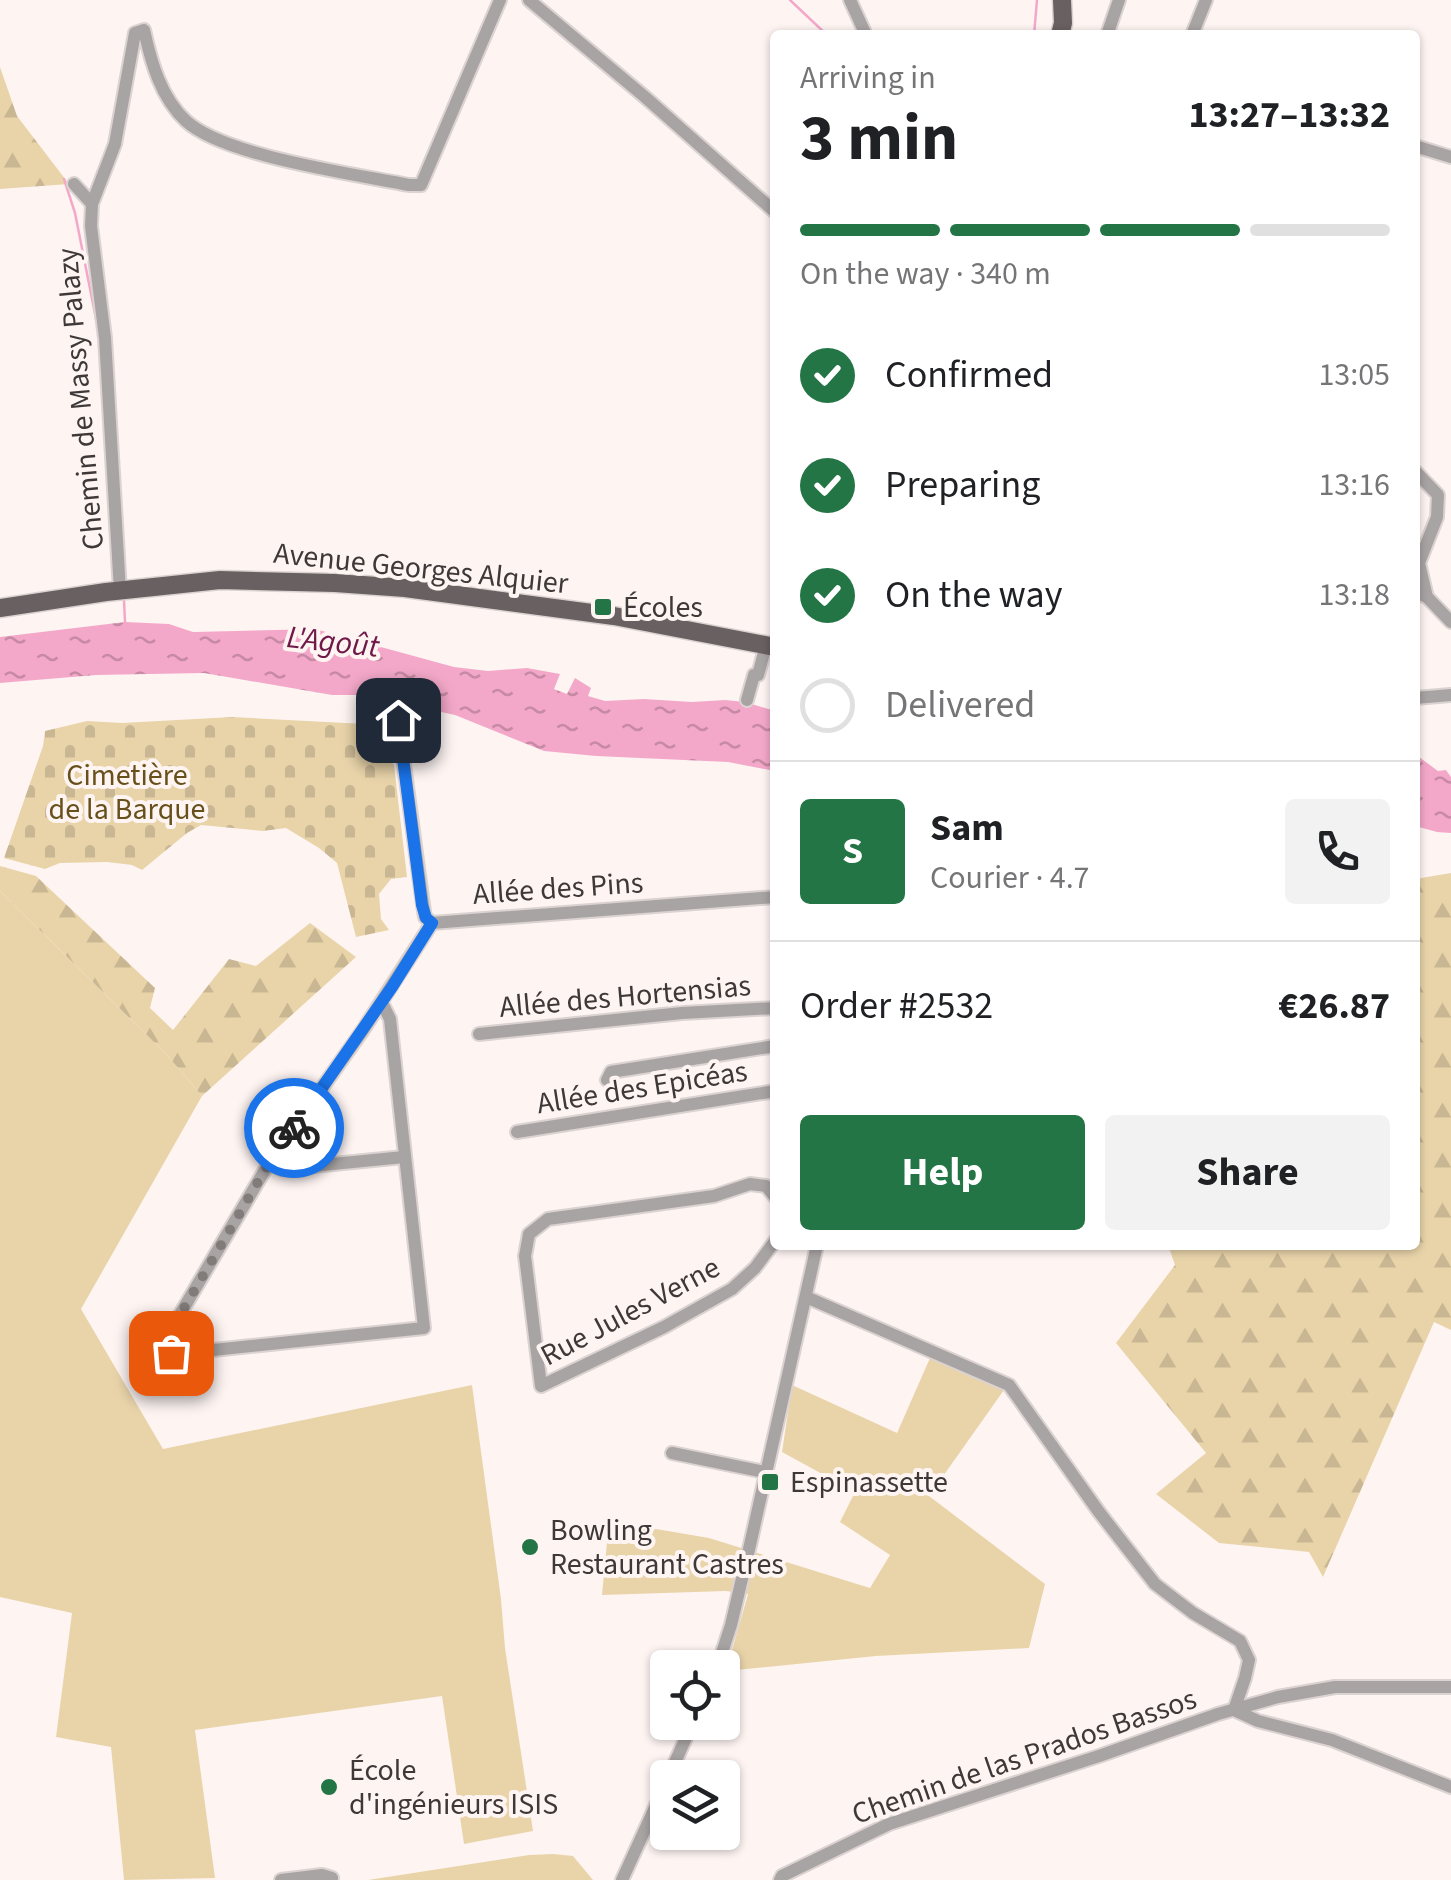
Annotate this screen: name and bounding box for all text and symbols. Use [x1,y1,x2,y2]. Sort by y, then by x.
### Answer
text: Arriving in [800,55,936,101]
text: 13:27–13:32 [1188,88,1390,142]
text: 3 min [800,92,958,185]
street label: Chemin de Massy Palazy [46,246,115,552]
text: On the way · 340 m [800,251,1051,297]
icon: check [800,348,855,403]
text: Confirmed [885,348,1053,402]
text: 13:05 [1318,352,1390,398]
icon: check [800,458,855,513]
text: Preparing [885,458,1040,512]
text: 13:16 [1318,462,1390,508]
street label: Avenue Georges Alquier [272,532,571,605]
icon: check [800,568,855,623]
text: On the way [885,568,1062,622]
text: 13:18 [1318,572,1390,618]
place label: Écoles [623,586,703,629]
marker: Écoles [592,596,614,618]
water label: L'Agoût [284,614,383,670]
pin [356,678,441,763]
text: Delivered [885,678,1035,732]
icon: home [371,693,426,748]
park label: Cimetière de la Barque [48,754,206,831]
button: phone [1285,799,1390,904]
text: Sam [930,801,1004,855]
text: S [842,824,863,878]
text: Courier · 4.7 [930,855,1090,901]
street label: Allée des Pins [471,861,645,916]
street label: Allée des Hortensias [497,964,753,1029]
text: Order #2532 [800,979,993,1033]
text: €26.87 [1278,979,1390,1033]
street label: Allée des Epicéas [534,1050,750,1125]
courier [244,1078,344,1178]
icon: bike [267,1101,322,1156]
button: Help [800,1115,1085,1230]
button: Share [1105,1115,1390,1230]
street label: Rue Jules Verne [533,1246,728,1377]
pin [129,1311,214,1396]
icon: bag [144,1326,199,1381]
place label: Espinassette [790,1461,948,1504]
marker: Espinassette [759,1471,781,1493]
place label: Bowling Restaurant Castres [550,1509,784,1586]
marker: Bowling Restaurant Castres [519,1536,541,1558]
map controls [650,1650,740,1850]
button: locate [650,1650,740,1740]
street label: Chemin de las Prados Bassos [846,1677,1202,1836]
place label: École d'ingénieurs ISIS [349,1749,558,1826]
button: layers [650,1760,740,1850]
marker: École d'ingénieurs ISIS [318,1776,340,1798]

